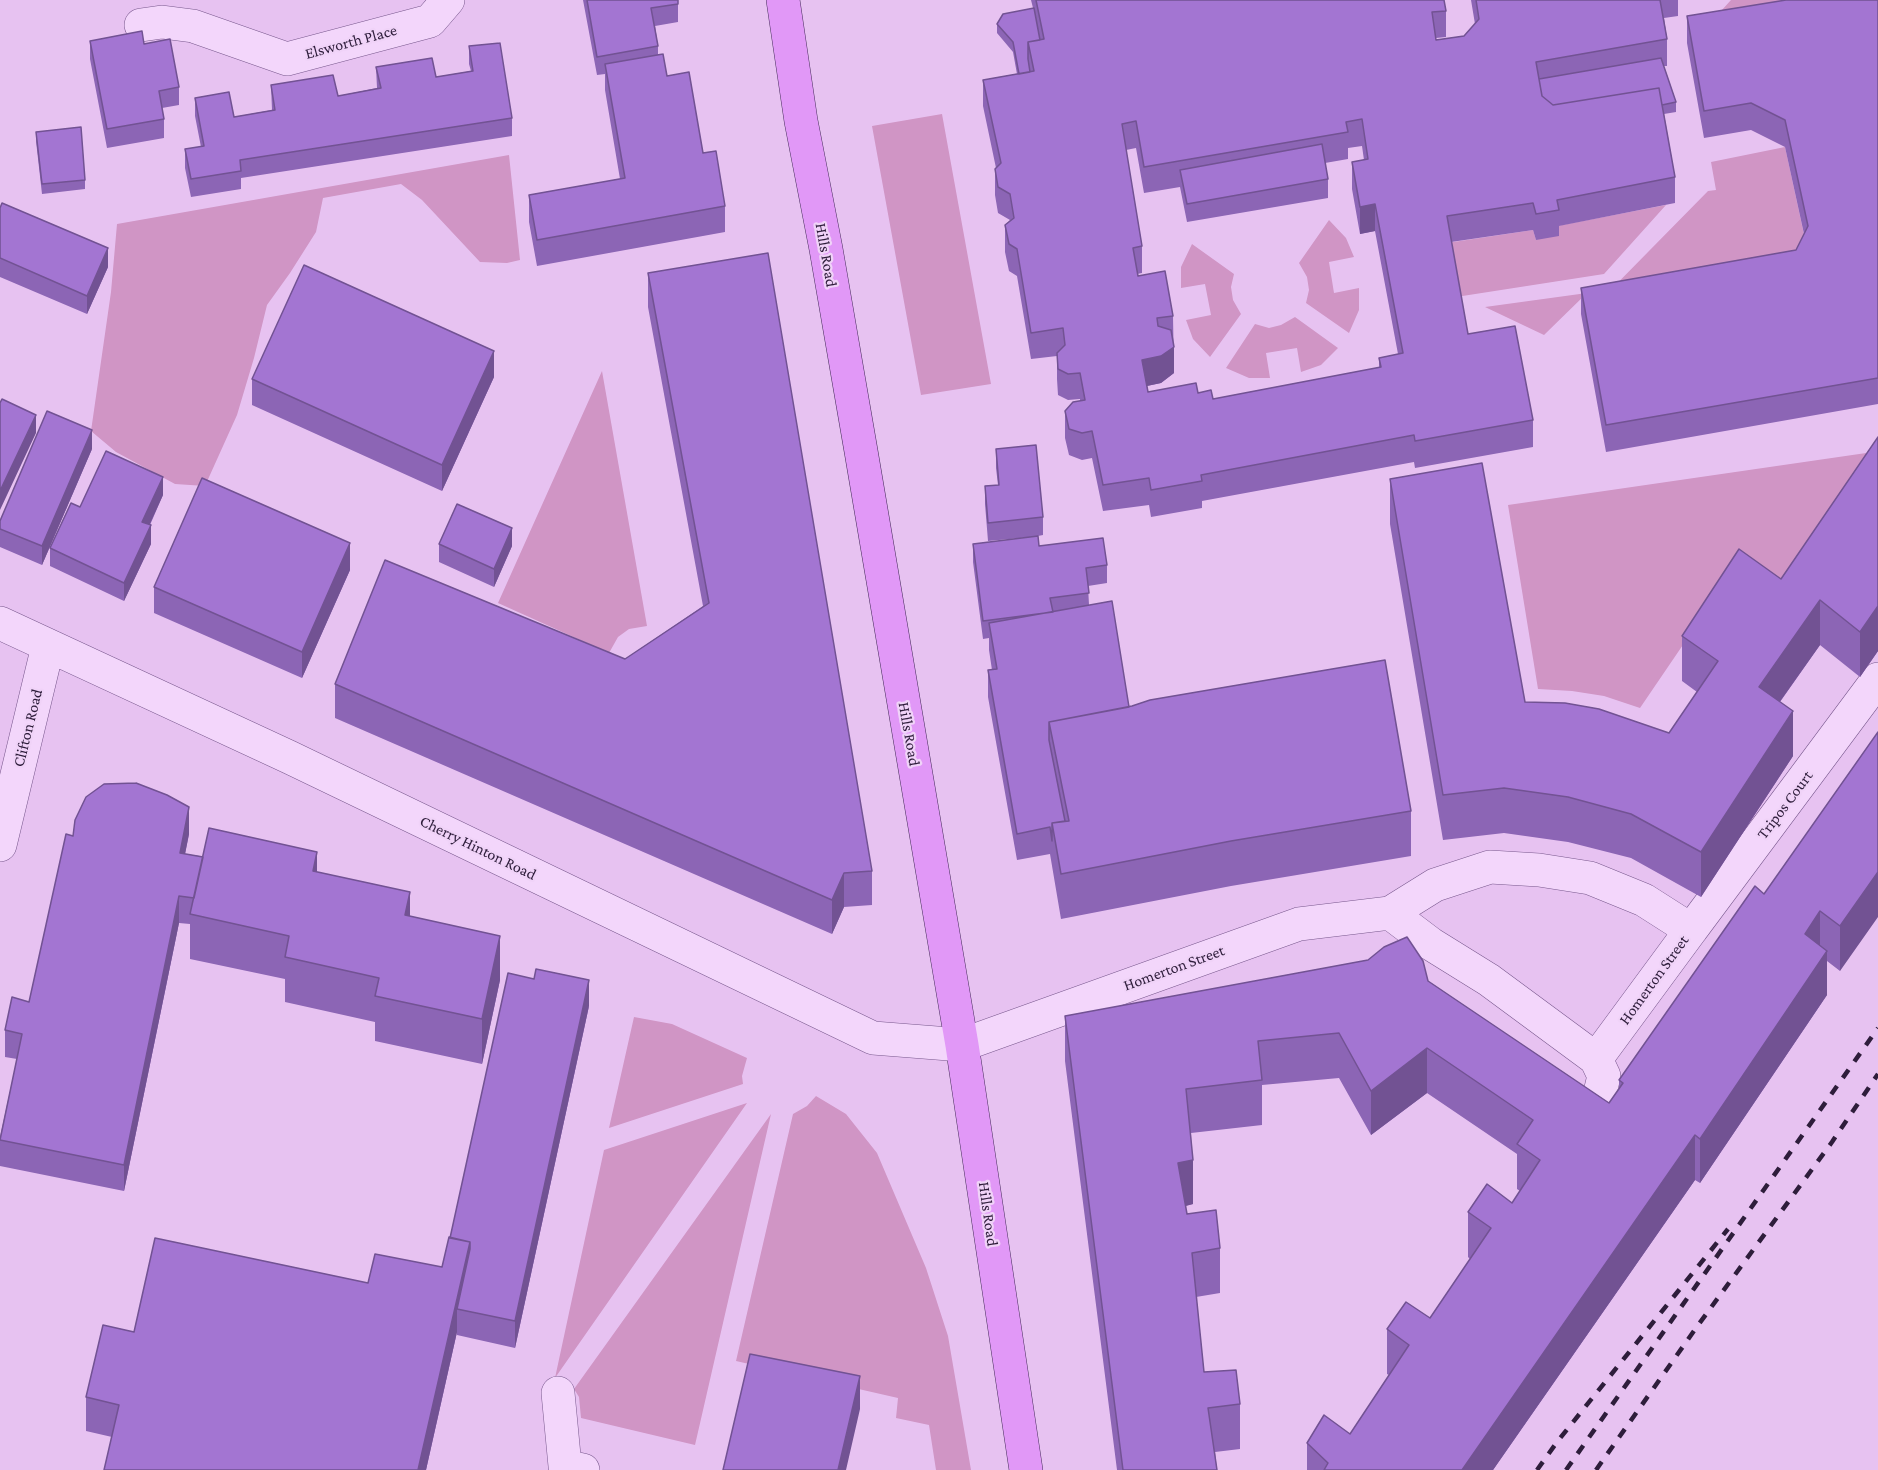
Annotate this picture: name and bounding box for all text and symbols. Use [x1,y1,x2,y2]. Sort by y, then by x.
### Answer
street label: Elsworth Place [303,21,399,63]
street label: Hills Road [811,221,841,289]
street label: Clifton Road [9,687,47,769]
street label: Hills Road [894,700,924,768]
street label: Tripos Court [1753,767,1817,843]
street label: Cherry Hinton Road [417,811,539,885]
street label: Homerton Street [1615,931,1693,1029]
street label: Homerton Street [1121,941,1227,995]
street label: Hills Road [974,1181,1002,1247]

